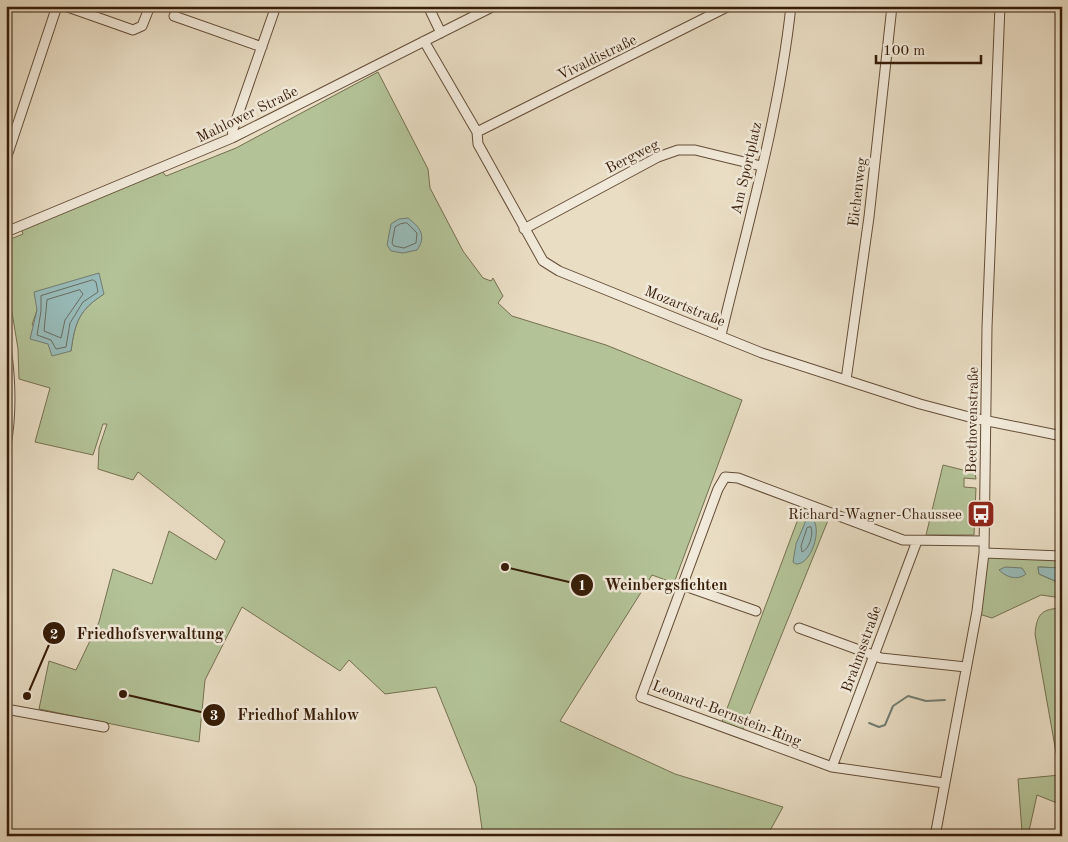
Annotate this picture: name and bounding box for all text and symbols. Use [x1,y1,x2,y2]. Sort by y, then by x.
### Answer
scale bar [876,32,980,64]
street label: Vivaldistraße [556,33,640,84]
text: 100 m [883,44,925,59]
street label: Mahlower Straße [195,84,301,146]
street label: Am Sportplatz [730,121,765,216]
street label: Bergweg [604,138,662,177]
street label: Eichenweg [847,157,870,228]
street label: Mozartstraße [642,284,727,330]
street label: Beethovenstraße [965,366,982,474]
bus stop icon: Richard-Wagner-Chaussee [966,499,996,529]
place label: Richard-Wagner-Chaussee [788,508,962,523]
callout: Weinbergsfichten [569,569,738,600]
text: Weinbergsfichten [604,578,728,594]
text: 1 [578,579,586,594]
street label: Brahmsstraße [840,604,885,695]
callout: Friedhofsverwaltung [42,618,234,649]
text: Friedhofsverwaltung [76,627,224,643]
text: 2 [50,628,58,643]
street label: Leonard-Bernstein-Ring [650,679,803,750]
callout: Friedhof Mahlow [202,699,369,730]
text: Friedhof Mahlow [237,708,360,724]
text: 3 [210,709,218,724]

